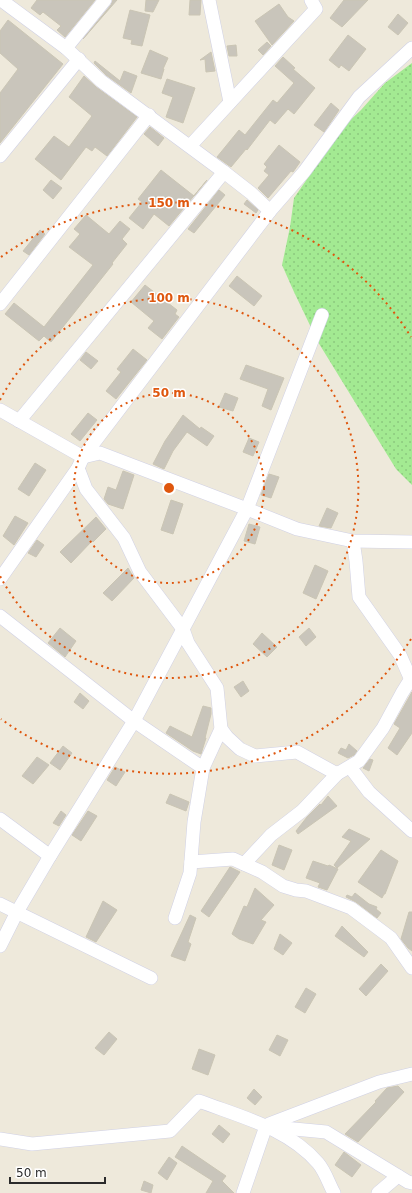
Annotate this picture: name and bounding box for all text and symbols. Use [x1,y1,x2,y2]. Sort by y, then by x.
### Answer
text: 150 m [148,196,190,210]
text: 100 m [148,291,190,305]
text: 50 m [152,386,186,400]
centre of rings [162,481,176,495]
scale bar [10,1159,105,1185]
text: 50 m [16,1166,47,1180]

